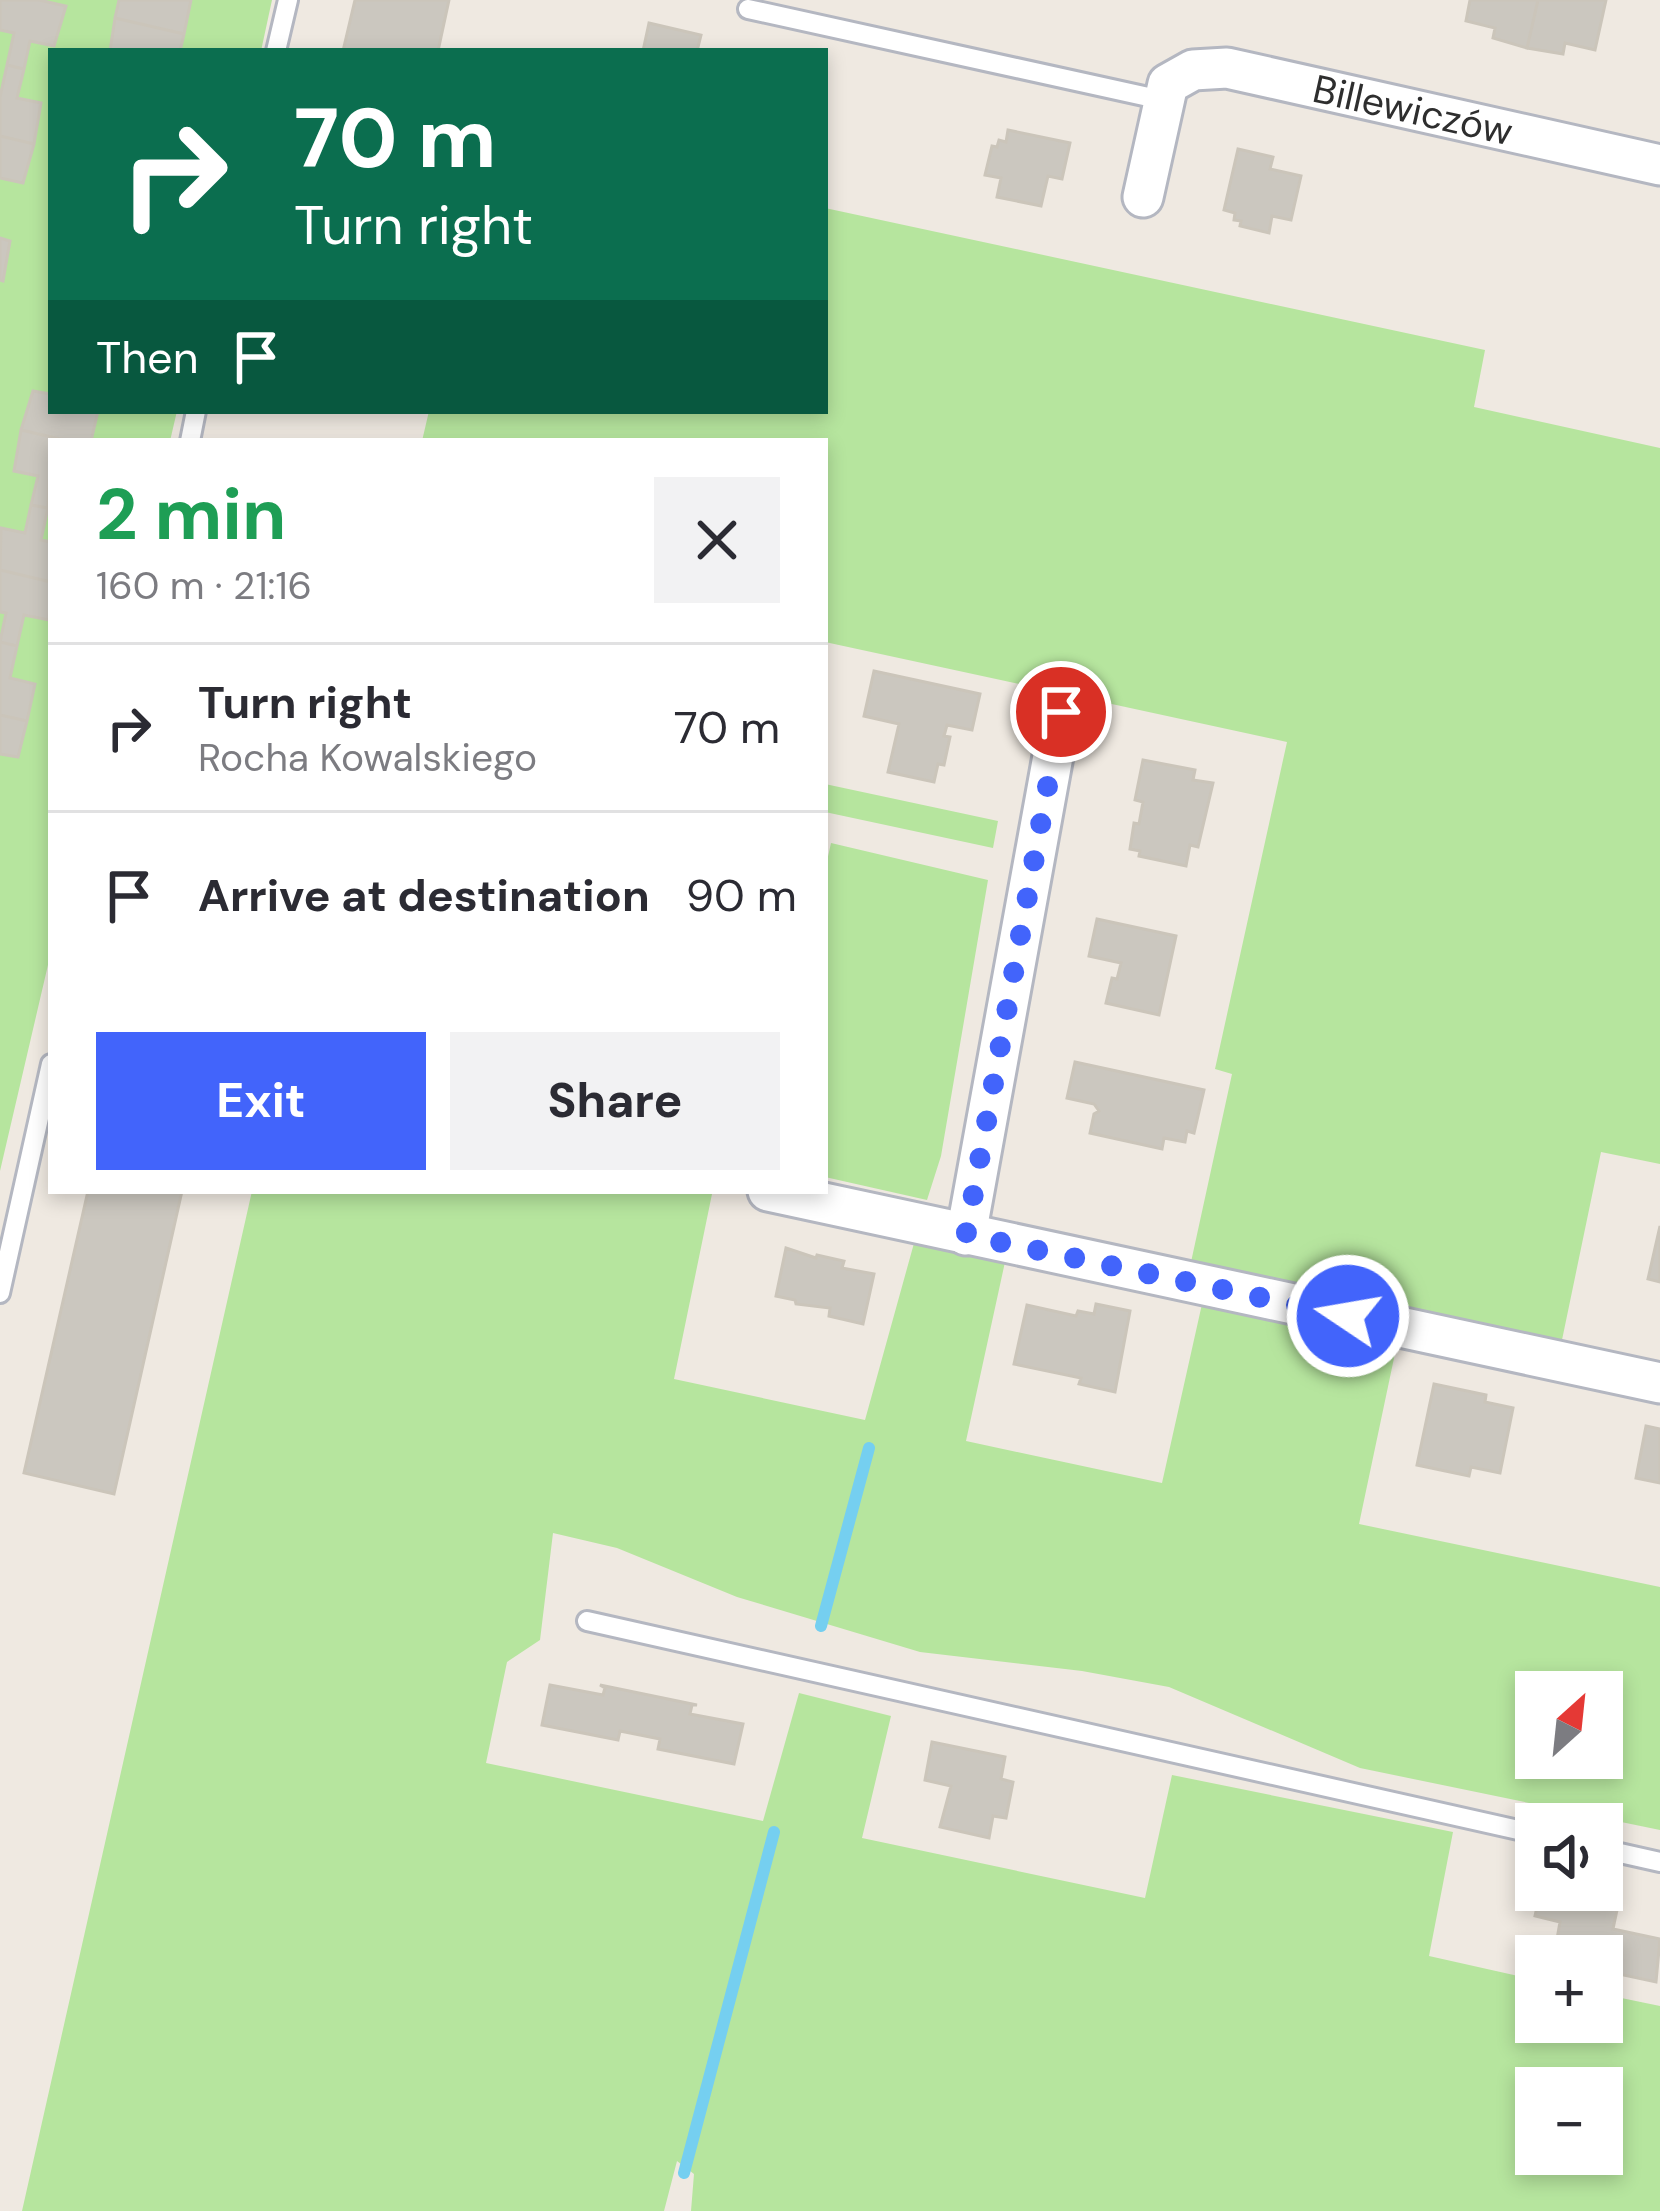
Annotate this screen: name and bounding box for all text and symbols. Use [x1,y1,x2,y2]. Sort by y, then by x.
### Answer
street label: Billewiczów [1308,63,1518,157]
text: 70 m [294,84,497,193]
icon: right [96,96,252,252]
text: Turn right [294,190,533,261]
icon: arrive [223,324,289,390]
text: Then [96,328,199,387]
text: 2 min [96,468,286,561]
button: close [654,477,780,603]
text: 160 m · 21:16 [96,560,312,611]
pin [1010,661,1112,763]
text: Turn right [198,673,412,732]
icon: arrive [1028,679,1094,745]
icon: right [96,695,162,761]
text: 70 m [674,698,780,757]
text: Rocha Kowalskiego [198,732,537,783]
icon: arrive [96,863,162,929]
text: Arrive at destination [198,866,650,925]
text: 90 m [686,866,797,925]
button: Exit [96,1032,426,1170]
button: Share [450,1032,780,1170]
position arrow [1285,1253,1411,1379]
north arrow [1515,1671,1623,1779]
map controls [1515,1671,1623,2175]
button: sound [1515,1803,1623,1911]
button: + [1515,1935,1623,2043]
button: − [1515,2067,1623,2175]

